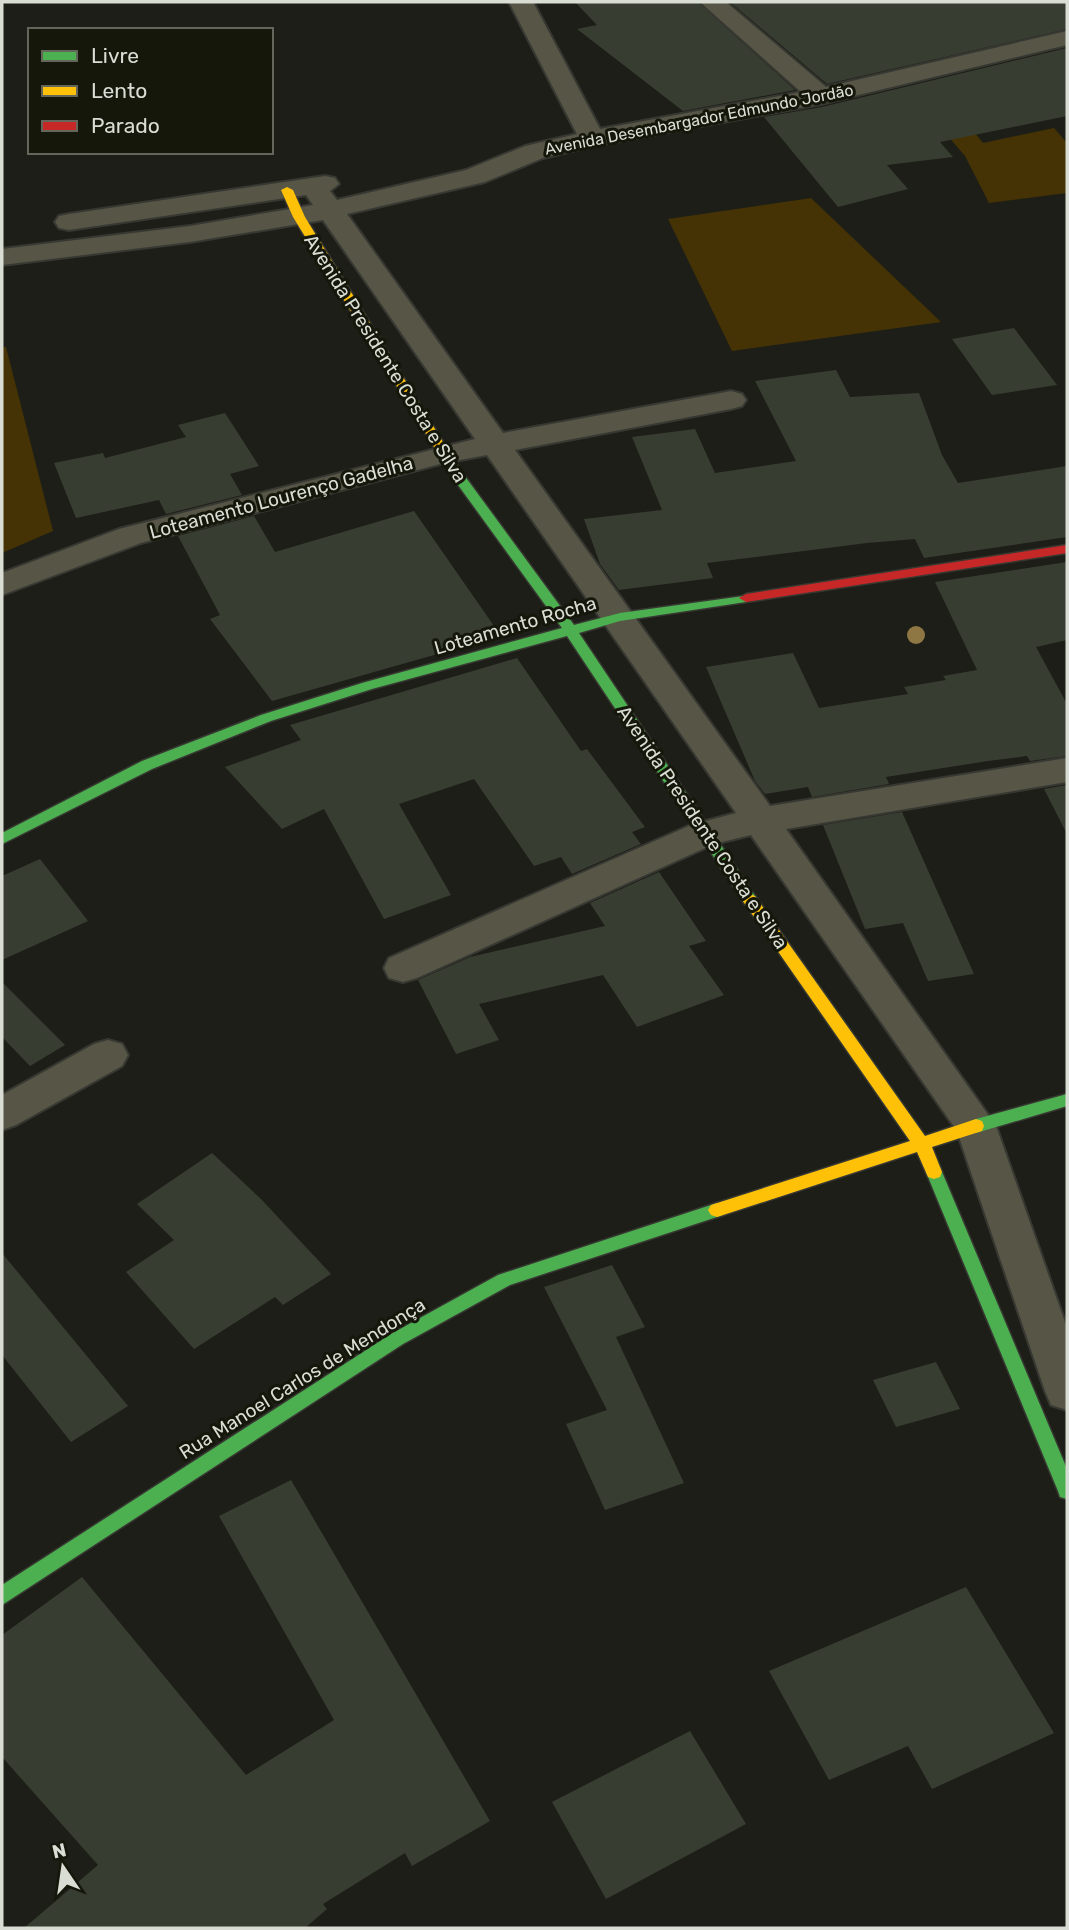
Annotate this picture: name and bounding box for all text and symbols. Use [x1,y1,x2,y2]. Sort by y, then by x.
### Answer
legend [28,28,273,154]
text: Livre [91,43,139,68]
text: Lento [91,78,147,103]
street label: Avenida Desembargador Edmundo Jordão [543,80,855,159]
text: Parado [91,113,160,138]
street label: Avenida Presidente Costa e Silva [299,230,472,487]
street label: Loteamento Lourenço Gadelha [147,451,415,544]
street label: Loteamento Rocha [431,591,599,660]
street label: Avenida Presidente Costa e Silva [612,701,793,953]
street label: Rua Manoel Carlos de Mendonça [175,1293,430,1464]
north arrow [28,1832,98,1902]
text: N [50,1838,69,1864]

